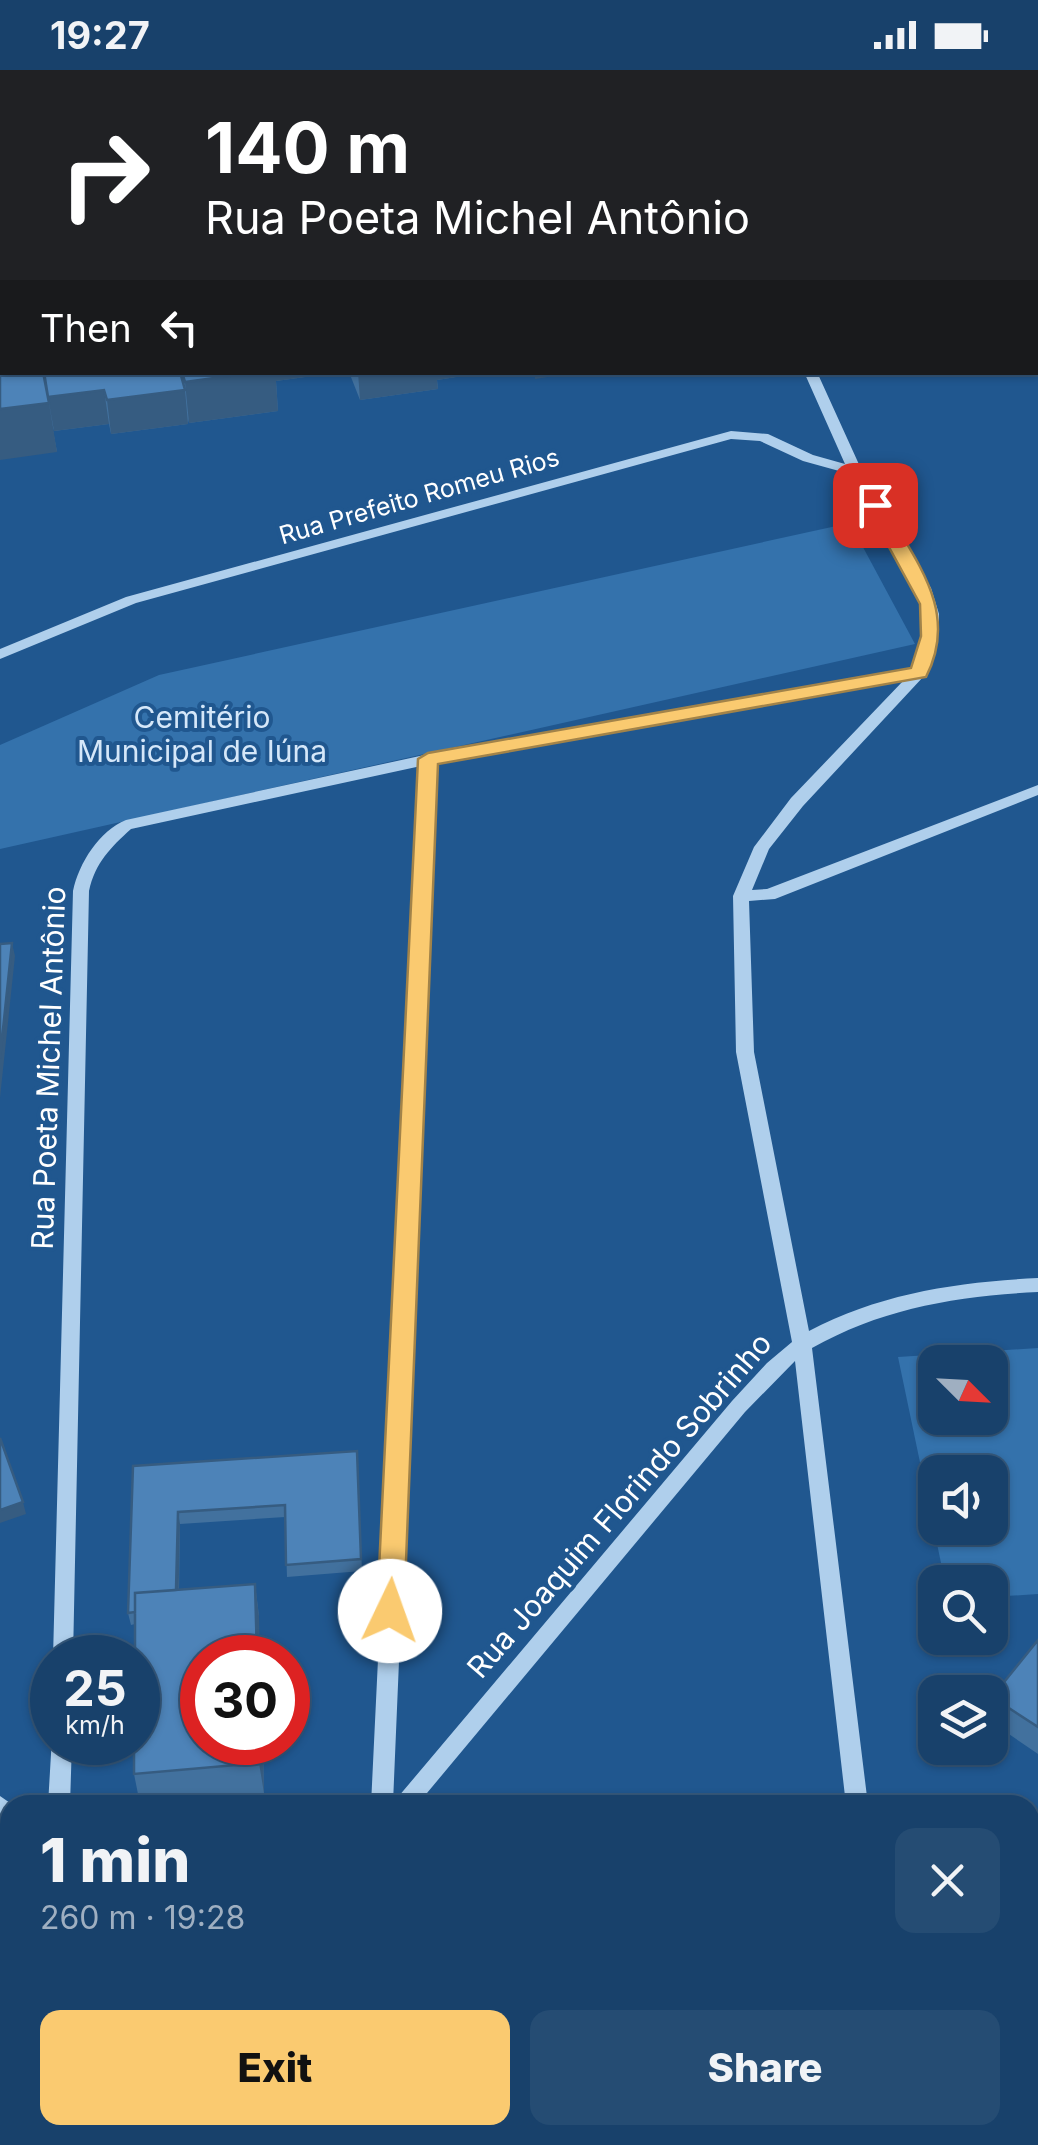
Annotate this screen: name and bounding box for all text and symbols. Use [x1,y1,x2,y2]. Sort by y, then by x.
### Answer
text: 19:27 [50,12,150,58]
text: 140 m [205,105,410,190]
icon: right [40,110,170,240]
text: Rua Poeta Michel Antônio [205,190,750,245]
icon: left [152,300,207,355]
text: Then [40,305,132,351]
street label: Rua Prefeito Romeu Rios [276,442,562,550]
pin [833,463,918,548]
icon: arrive [848,478,903,533]
park label: Cemitério Municipal de Iúna [77,699,327,769]
street label: Rua Poeta Michel Antônio [24,886,72,1250]
street label: Rua Joaquim Florindo Sobrinho [459,1325,779,1685]
north arrow [918,1345,1008,1435]
map controls [918,1345,1008,1765]
button: sound [918,1455,1008,1545]
position arrow [338,1559,442,1663]
button: search [918,1565,1008,1655]
speed limit sign: 30 [180,1635,310,1765]
text: 25 [63,1658,127,1718]
button: layers [918,1675,1008,1765]
text: km/h [65,1710,125,1740]
text: 1 min [40,1824,190,1896]
button: close [895,1828,1000,1933]
text: 260 m · 19:28 [40,1898,245,1937]
button: Exit [40,2010,510,2125]
button: Share [530,2010,1000,2125]

